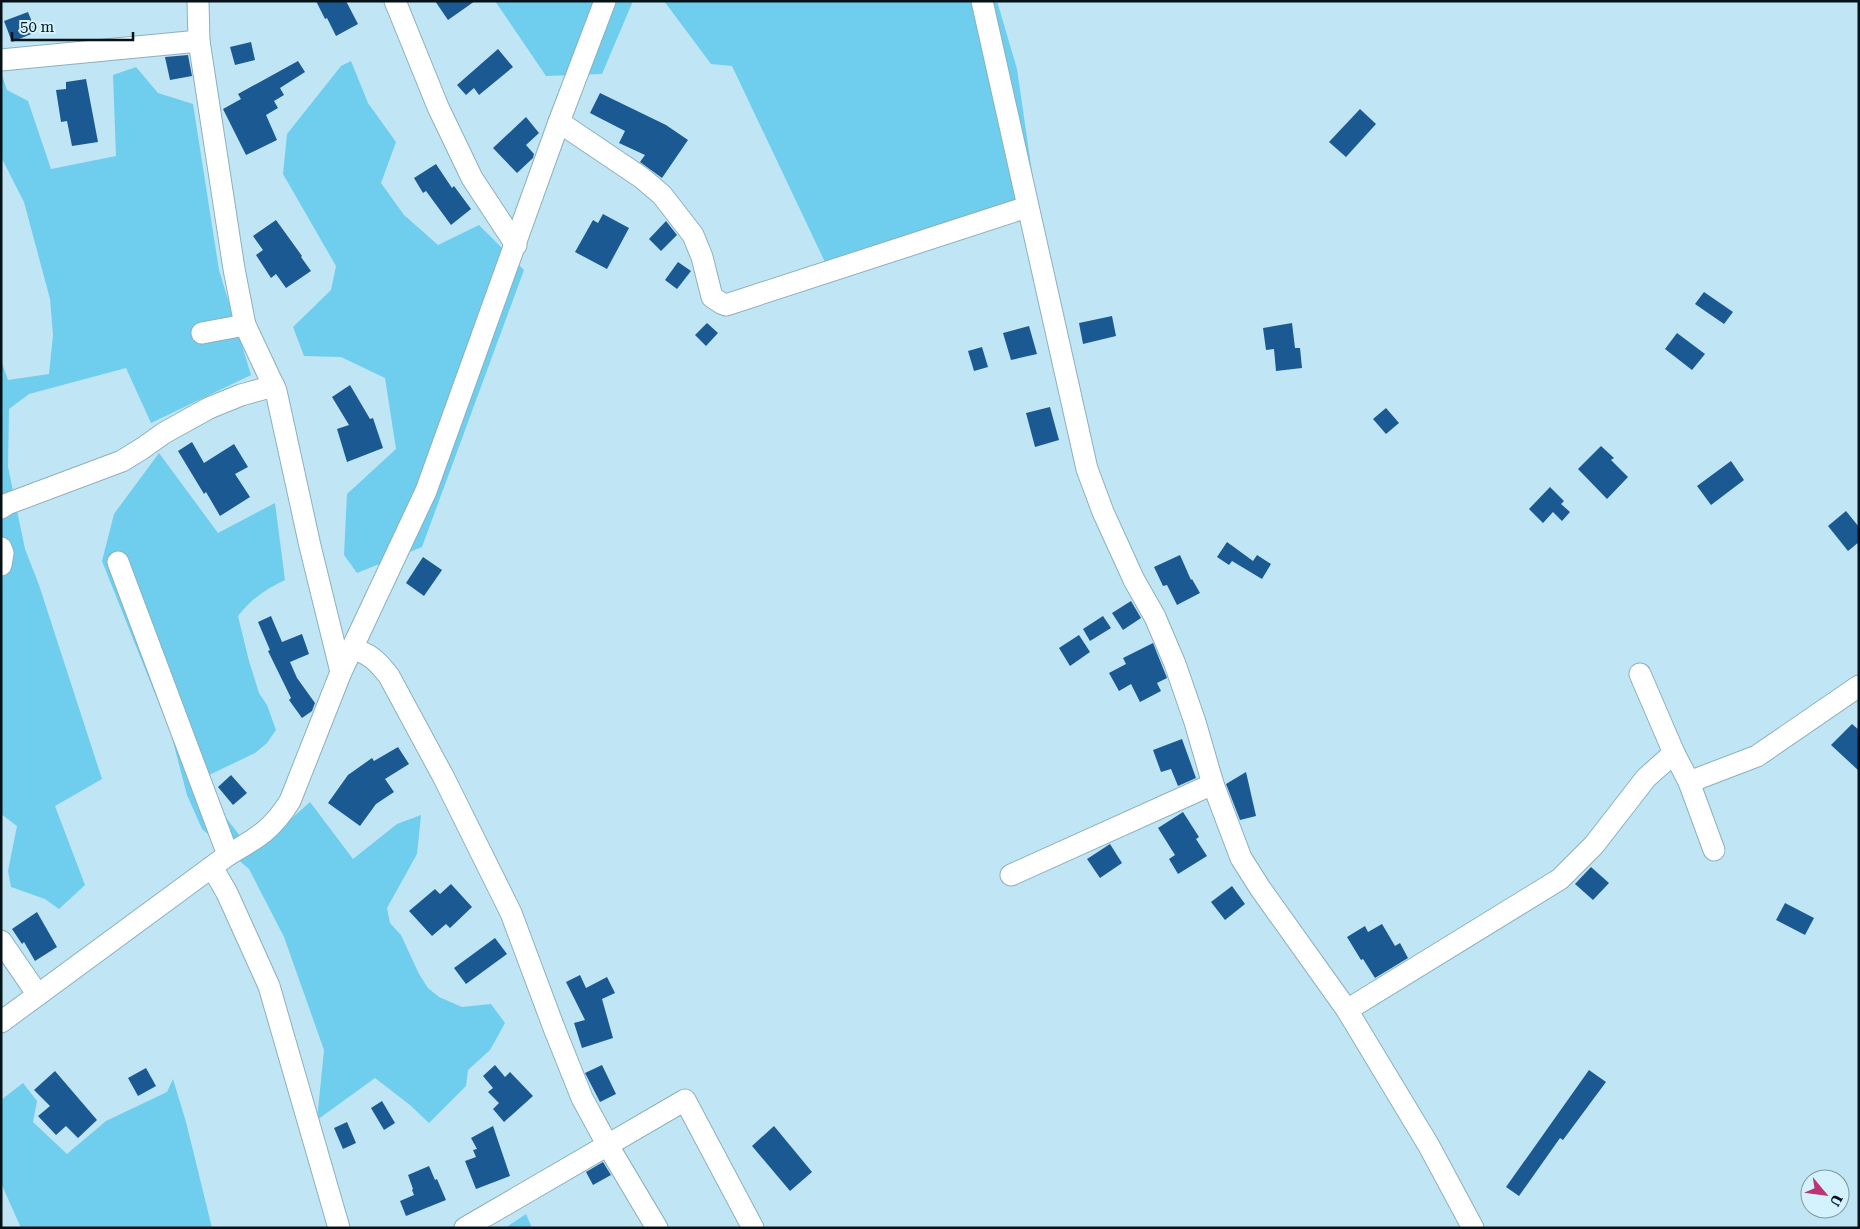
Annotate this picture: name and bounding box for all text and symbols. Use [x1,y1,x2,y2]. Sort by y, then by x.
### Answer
scale bar [12,10,134,42]
text: 50 m [20,18,55,36]
north arrow [1800,1169,1850,1219]
text: U [1827,1192,1846,1209]

